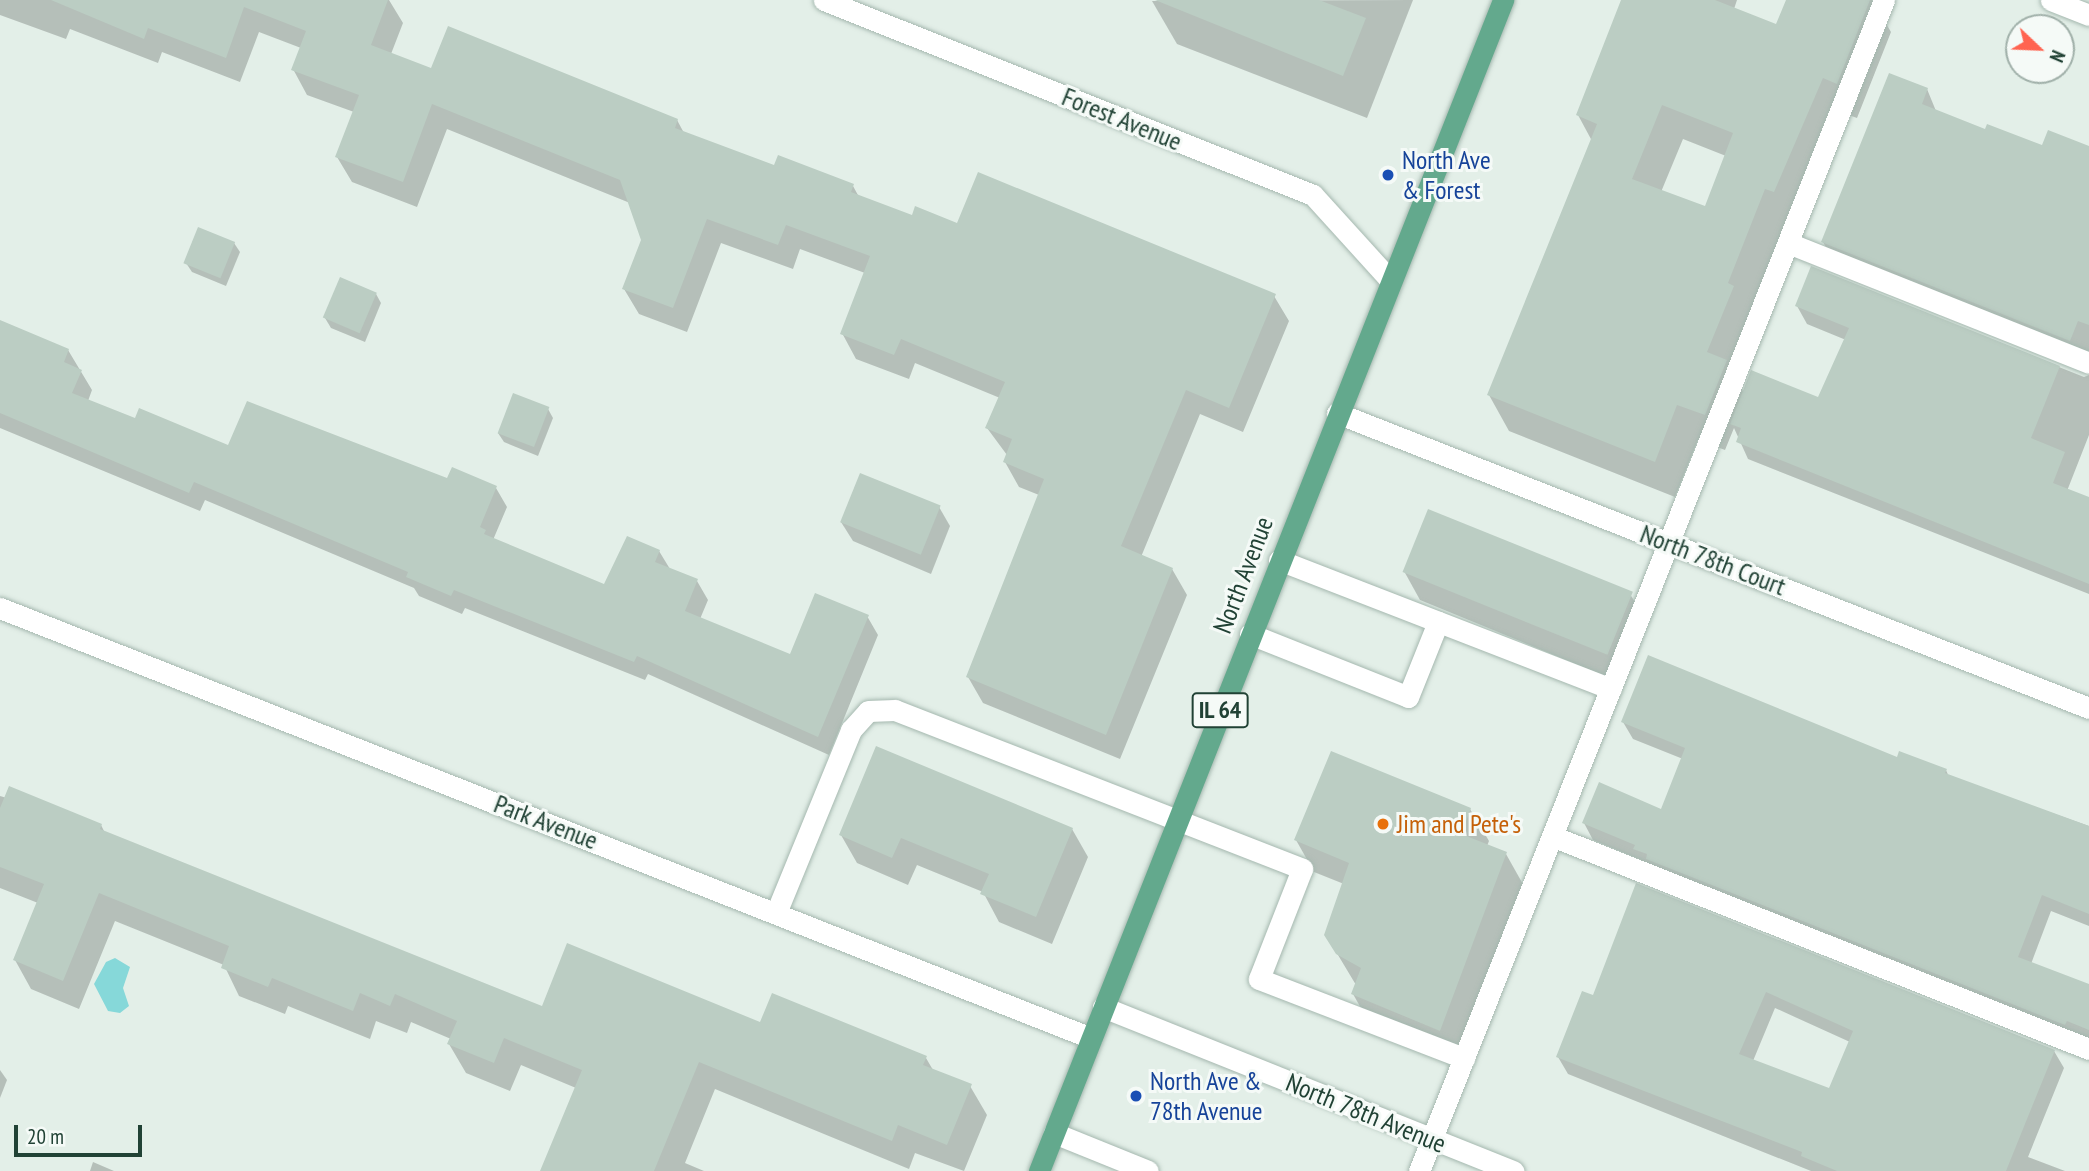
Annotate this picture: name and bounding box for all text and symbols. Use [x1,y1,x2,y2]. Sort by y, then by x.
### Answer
north arrow [2005,14,2075,84]
text: N [2044,47,2071,66]
street label: Forest Avenue [1057,81,1187,157]
place label: North Ave & Forest [1402,144,1491,206]
marker: North Ave & Forest [1380,167,1396,183]
street label: North Avenue [1206,512,1280,638]
street label: North 78th Court [1636,518,1790,602]
road number: IL 64 [1190,690,1250,730]
street label: Park Avenue [489,788,603,856]
place label: Jim and Pete's [1397,808,1521,840]
marker: Jim and Pete's [1375,816,1391,832]
place label: North Ave & 78th Avenue [1150,1065,1263,1126]
street label: North 78th Avenue [1281,1067,1451,1159]
marker: North Ave & 78th Avenue [1128,1088,1144,1104]
scale bar [18,1112,145,1156]
text: 20 m [27,1123,64,1150]

